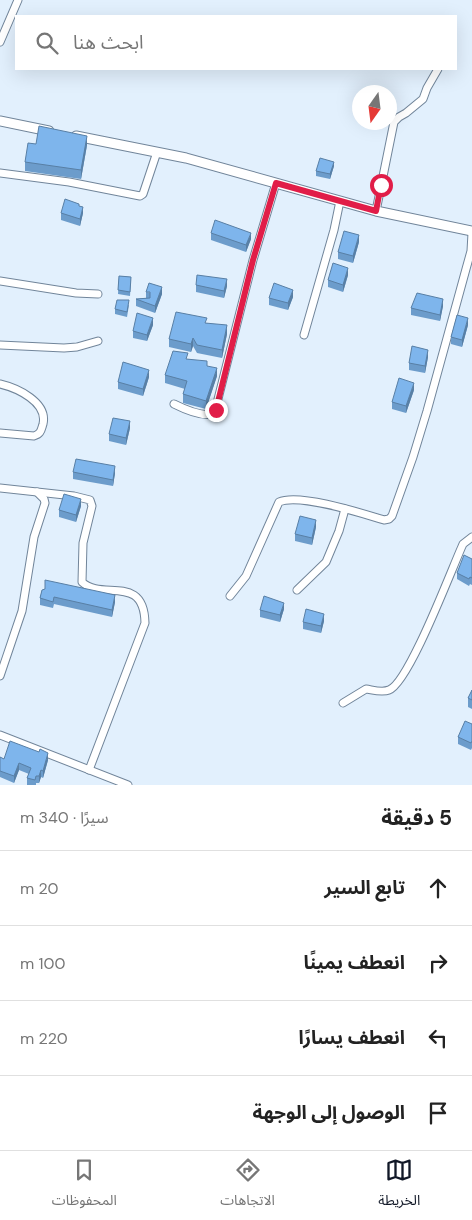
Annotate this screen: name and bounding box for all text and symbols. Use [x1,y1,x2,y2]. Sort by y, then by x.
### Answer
search box [15,15,457,70]
icon: search [33,29,61,57]
text: ابحث هنا [73,30,144,55]
north arrow [352,85,397,130]
route start [370,174,393,197]
route end [205,399,228,422]
text: 5 دقيقة [381,804,452,832]
text: سيرًا · 340 m [20,807,109,828]
icon: ahead [424,874,452,902]
text: تابع السير [324,875,405,900]
text: 20 m [20,878,59,899]
icon: right [424,949,452,977]
text: انعطف يمينًا [303,950,405,975]
text: 100 m [20,953,65,974]
icon: left [424,1024,452,1052]
text: انعطف يسارًا [298,1025,405,1050]
text: 220 m [20,1028,68,1049]
icon: arrive [424,1099,452,1127]
text: الوصول إلى الوجهة [253,1100,405,1125]
tab: المحفوظات [52,1156,117,1215]
tab: الاتجاهات [220,1156,275,1215]
tab: الخريطة [378,1156,420,1215]

